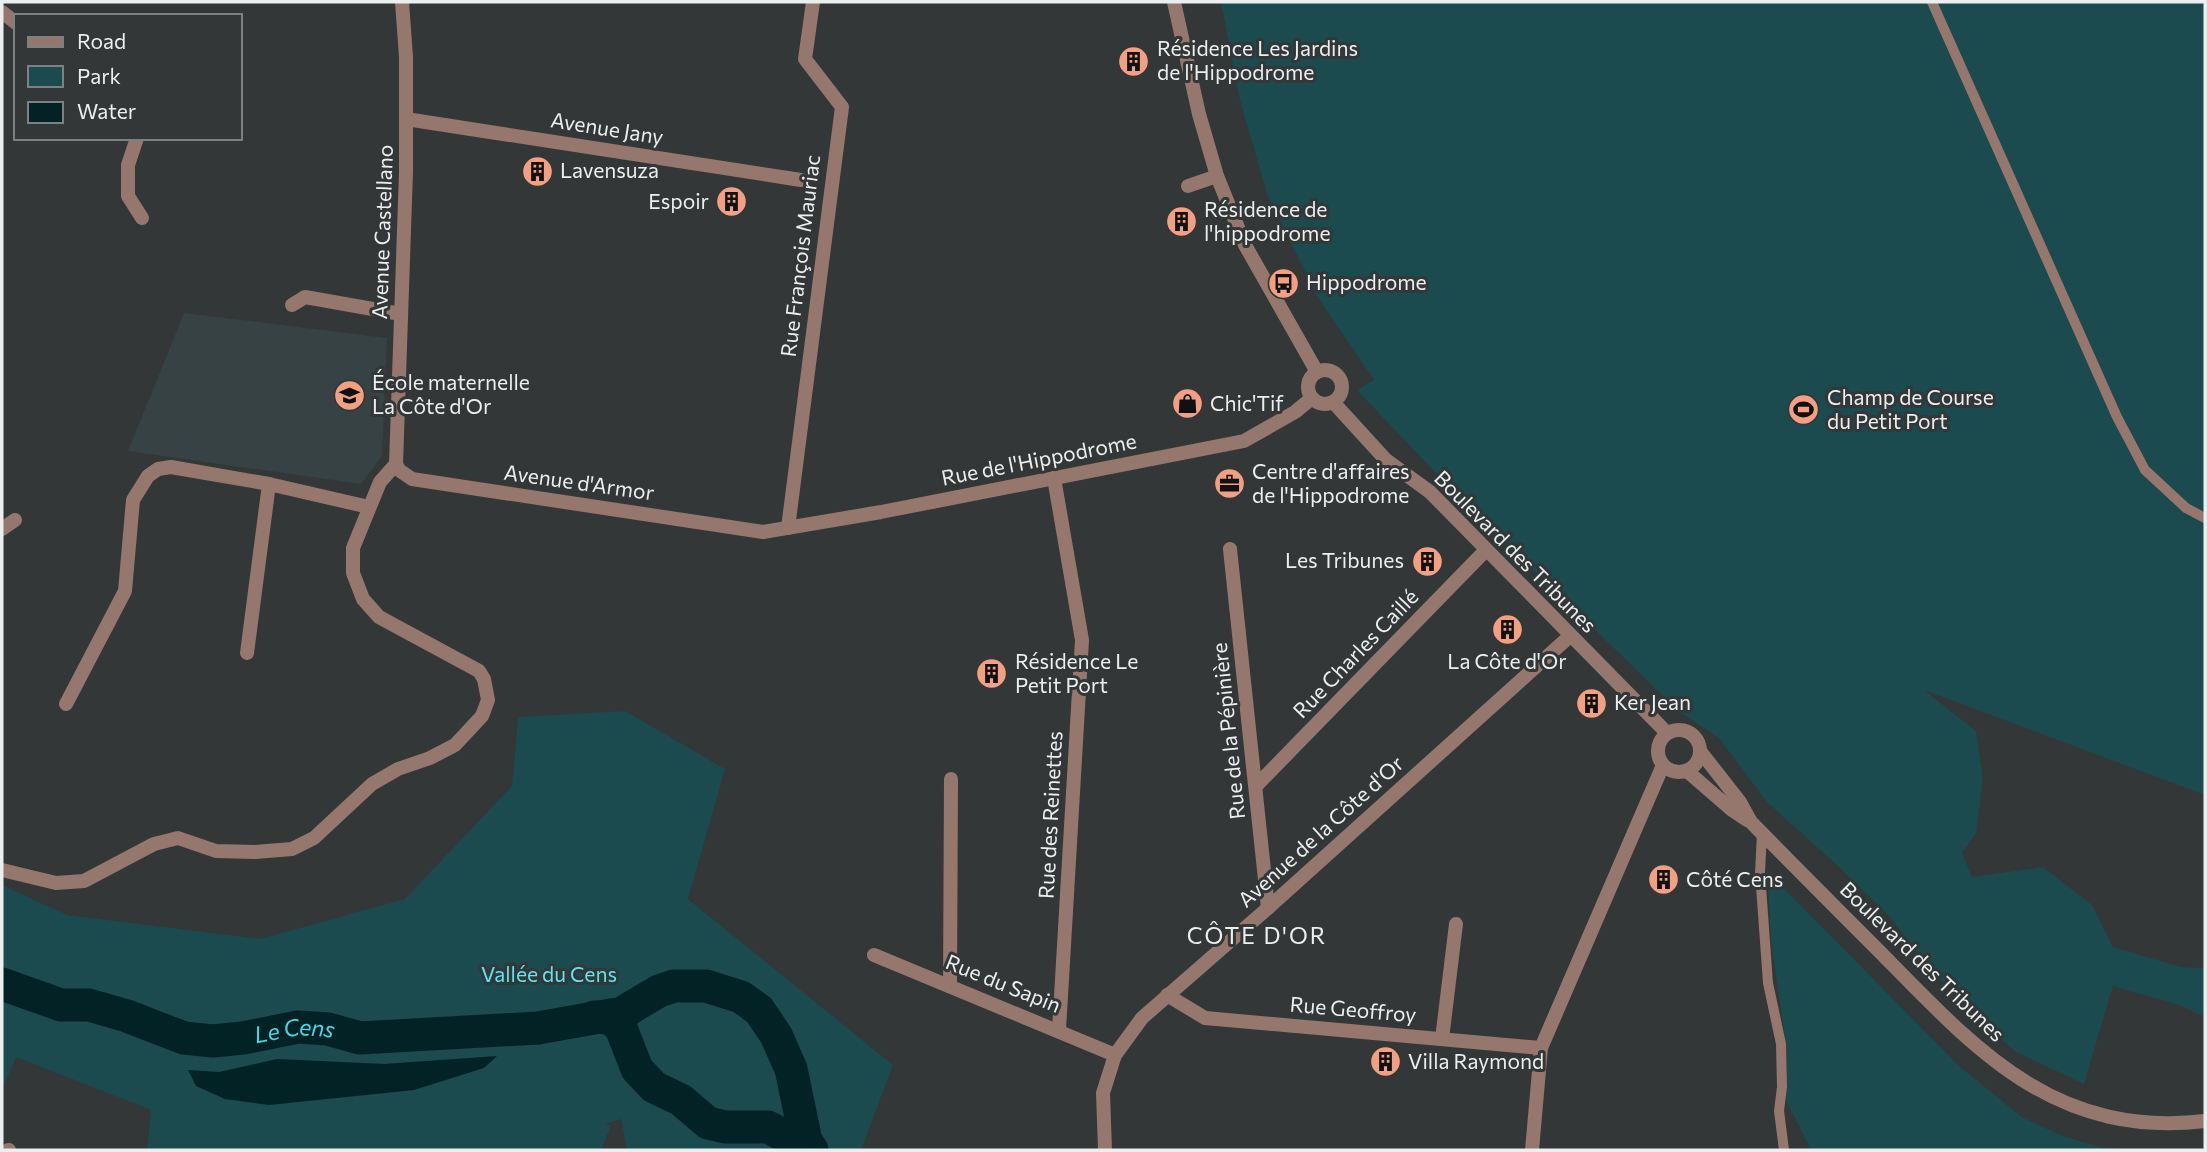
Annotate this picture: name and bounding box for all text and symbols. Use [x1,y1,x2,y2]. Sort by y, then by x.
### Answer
legend [14,14,242,140]
text: Road [77,28,126,53]
place label: Résidence Les Jardins de l'Hippodrome [1157,35,1358,84]
building icon: Résidence Les Jardins de l'Hippodrome [1117,44,1151,78]
text: Park [77,63,121,88]
text: Water [77,98,136,123]
street label: Avenue Jany [549,106,666,149]
street label: Avenue Castellano [366,144,397,320]
street label: Rue François Mauriac [775,153,824,358]
building icon: Lavensuza [520,154,554,188]
place label: Lavensuza [560,157,659,182]
building icon: Espoir [715,185,749,219]
place label: Espoir [648,188,709,213]
place label: Résidence de l'hippodrome [1204,196,1331,245]
building icon: Résidence de l'hippodrome [1164,205,1198,239]
bus stop icon: Hippodrome [1266,266,1300,300]
place label: Hippodrome [1306,269,1427,294]
place label: École maternelle La Côte d'Or [372,369,530,418]
school or university icon: École maternelle La Côte d'Or [332,378,366,412]
place label: Champ de Course du Petit Port [1827,384,1994,433]
shop icon: Chic'Tif [1170,387,1204,421]
place label: Chic'Tif [1210,390,1284,415]
sports icon: Champ de Course du Petit Port [1787,393,1821,427]
street label: Rue de l'Hippodrome [939,427,1138,490]
place label: Centre d'affaires de l'Hippodrome [1252,458,1410,507]
street label: Avenue d'Armor [503,459,656,504]
street label: Boulevard des Tribunes [1430,465,1602,637]
office icon: Centre d'affaires de l'Hippodrome [1212,467,1246,501]
building icon: Les Tribunes [1410,544,1444,578]
place label: Les Tribunes [1285,547,1404,572]
street label: Rue Charles Caillé [1287,583,1423,722]
building icon: La Côte d'Or [1490,613,1524,647]
street label: Rue de la Pépinière [1206,642,1249,821]
place label: Résidence Le Petit Port [1015,648,1138,697]
place label: La Côte d'Or [1447,648,1567,673]
building icon: Résidence Le Petit Port [975,657,1009,691]
building icon: Ker Jean [1574,686,1608,720]
place label: Ker Jean [1614,689,1691,714]
street label: Rue des Reinettes [1033,730,1066,900]
street label: Avenue de la Côte d'Or [1232,750,1408,912]
building icon: Côté Cens [1646,863,1680,897]
place label: Côté Cens [1686,866,1783,891]
street label: Boulevard des Tribunes [1836,876,2010,1046]
district label: CÔTE D'OR [1187,921,1327,949]
street label: Rue du Sapin [942,948,1065,1017]
park label: Vallée du Cens [481,961,617,986]
street label: Rue Geoffroy [1289,991,1418,1026]
water label: Le Cens [252,1012,339,1048]
building icon: Villa Raymond [1368,1045,1402,1079]
place label: Villa Raymond [1408,1048,1544,1073]

